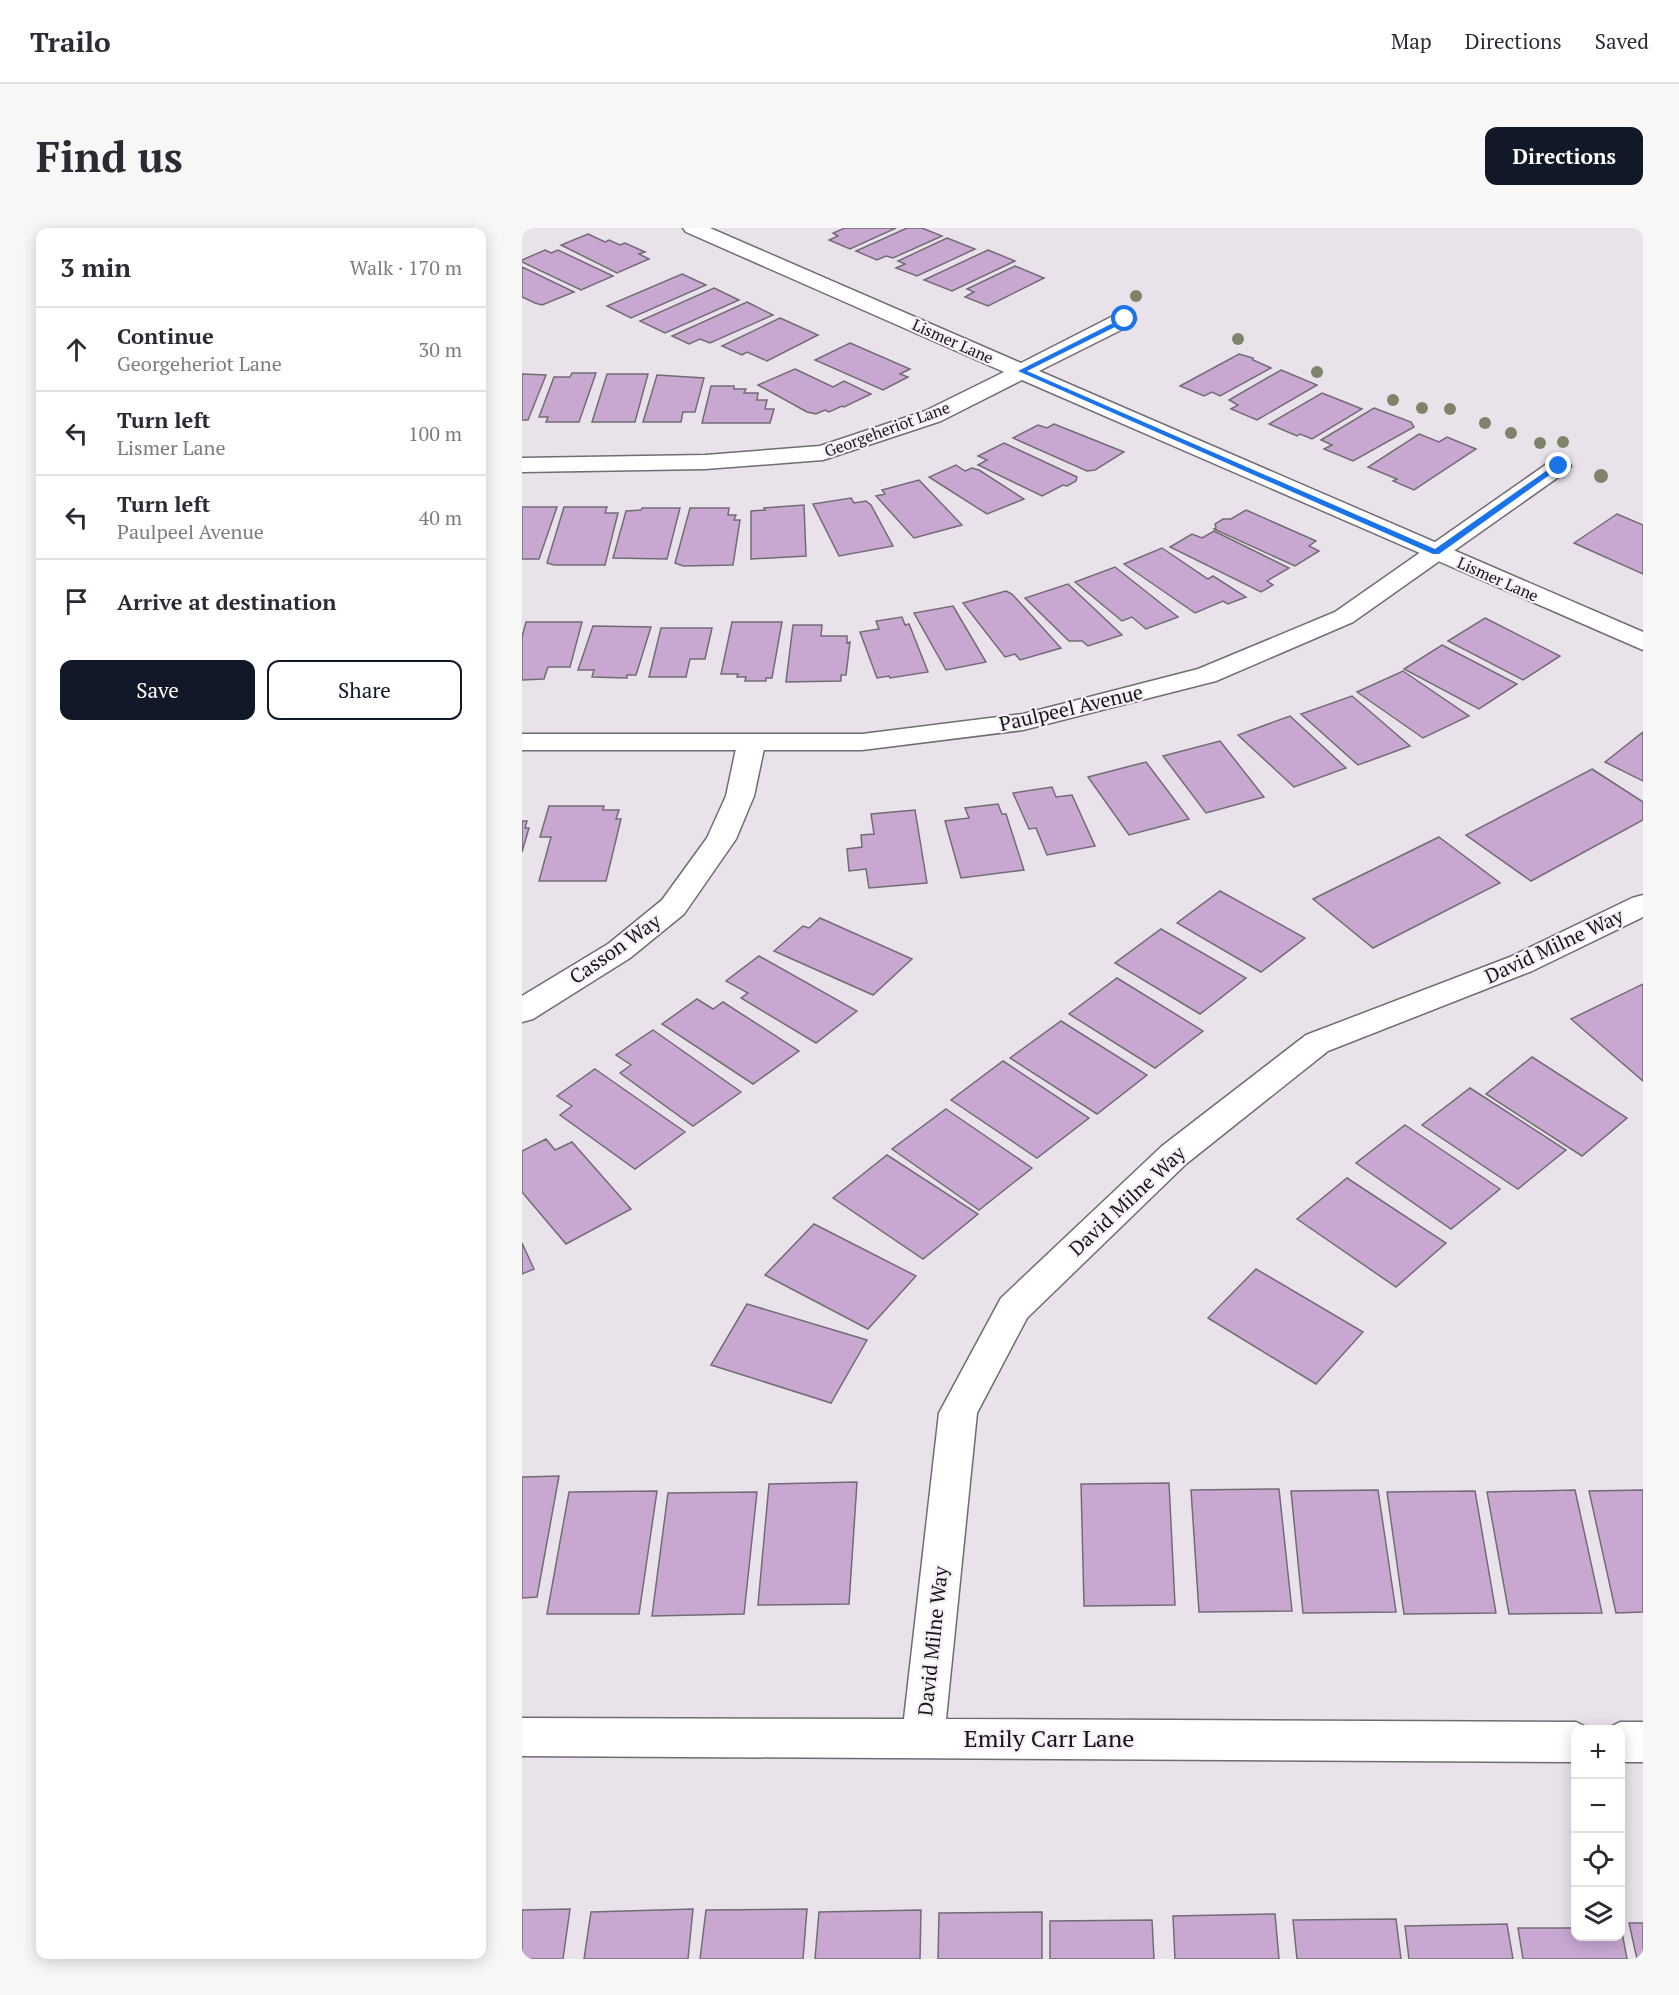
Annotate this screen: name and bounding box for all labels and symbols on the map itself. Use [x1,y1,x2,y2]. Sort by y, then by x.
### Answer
route start [1111,305,1137,331]
street label: Lismer Lane [909,313,997,369]
street label: Georgeheriot Lane [821,396,953,462]
route end [1545,452,1571,478]
street label: Lismer Lane [1454,551,1542,607]
street label: Paulpeel Avenue [996,678,1146,737]
street label: David Milne Way [1480,901,1628,990]
street label: Casson Way [564,907,666,990]
street label: David Milne Way [1063,1139,1191,1262]
street label: David Milne Way [911,1564,954,1717]
street label: Emily Carr Lane [964,1722,1134,1754]

